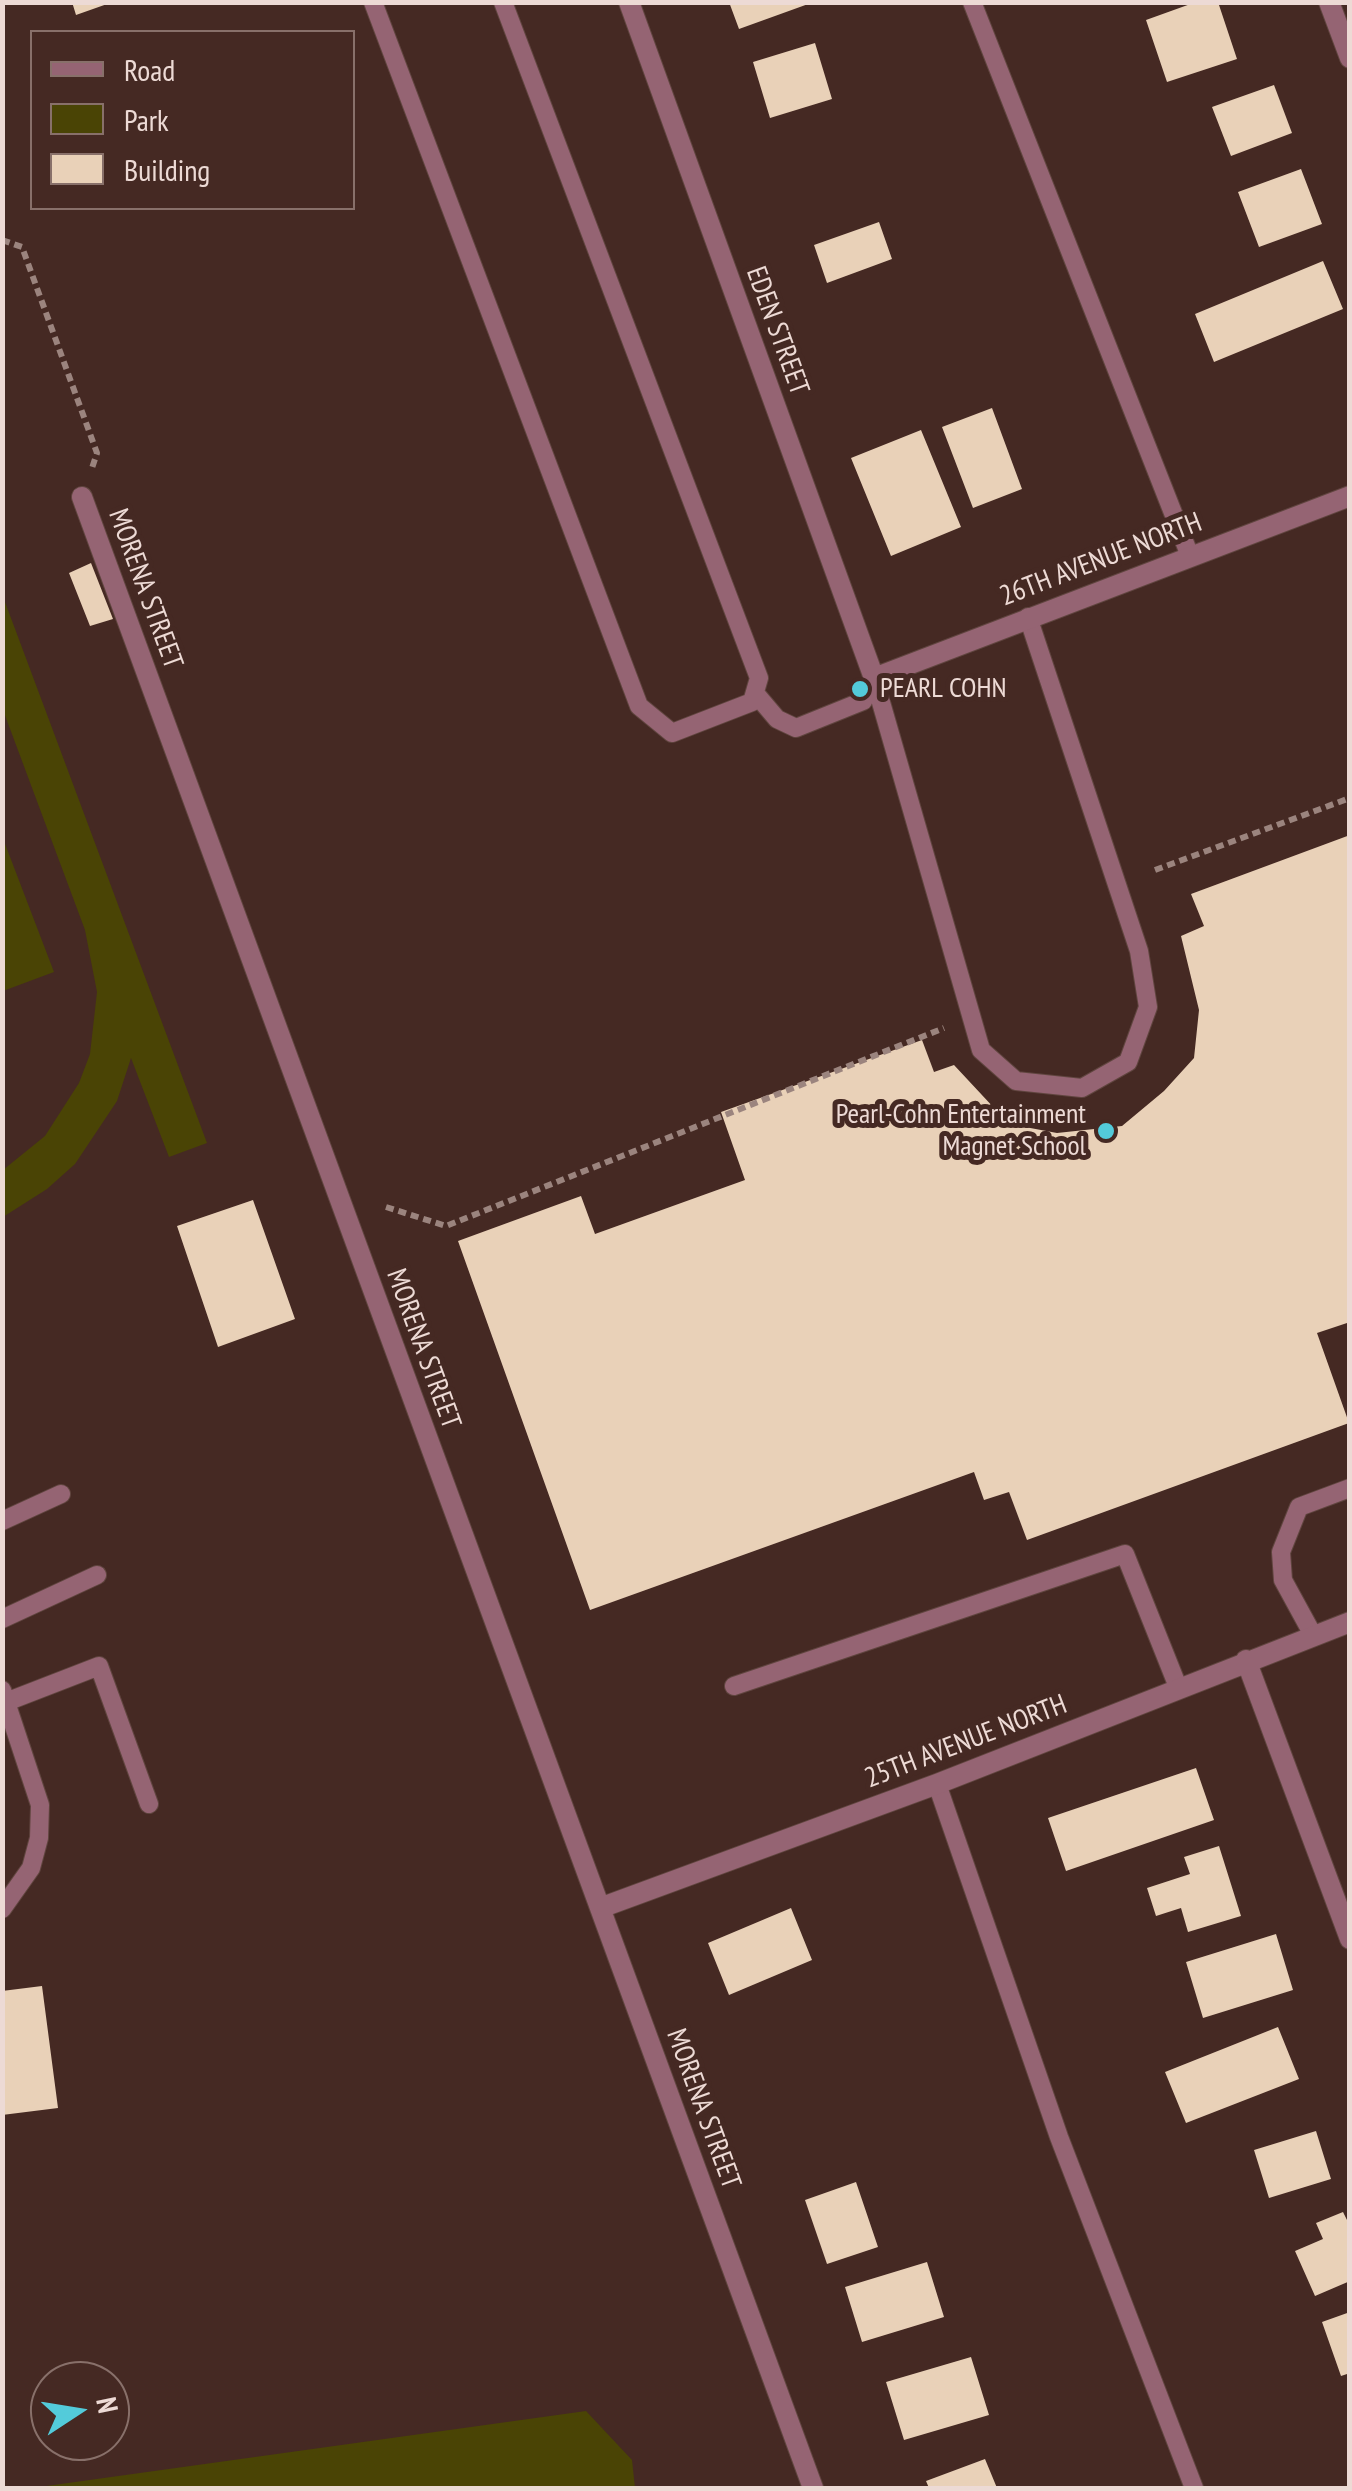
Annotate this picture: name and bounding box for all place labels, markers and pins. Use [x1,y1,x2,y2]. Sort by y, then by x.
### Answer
place label: PEARL COHN [880,672,1007,706]
marker: PEARL COHN [849,678,871,700]
place label: Pearl-Cohn Entertainment Magnet School [836,1098,1086,1164]
marker: Pearl-Cohn Entertainment Magnet School [1095,1120,1117,1142]

